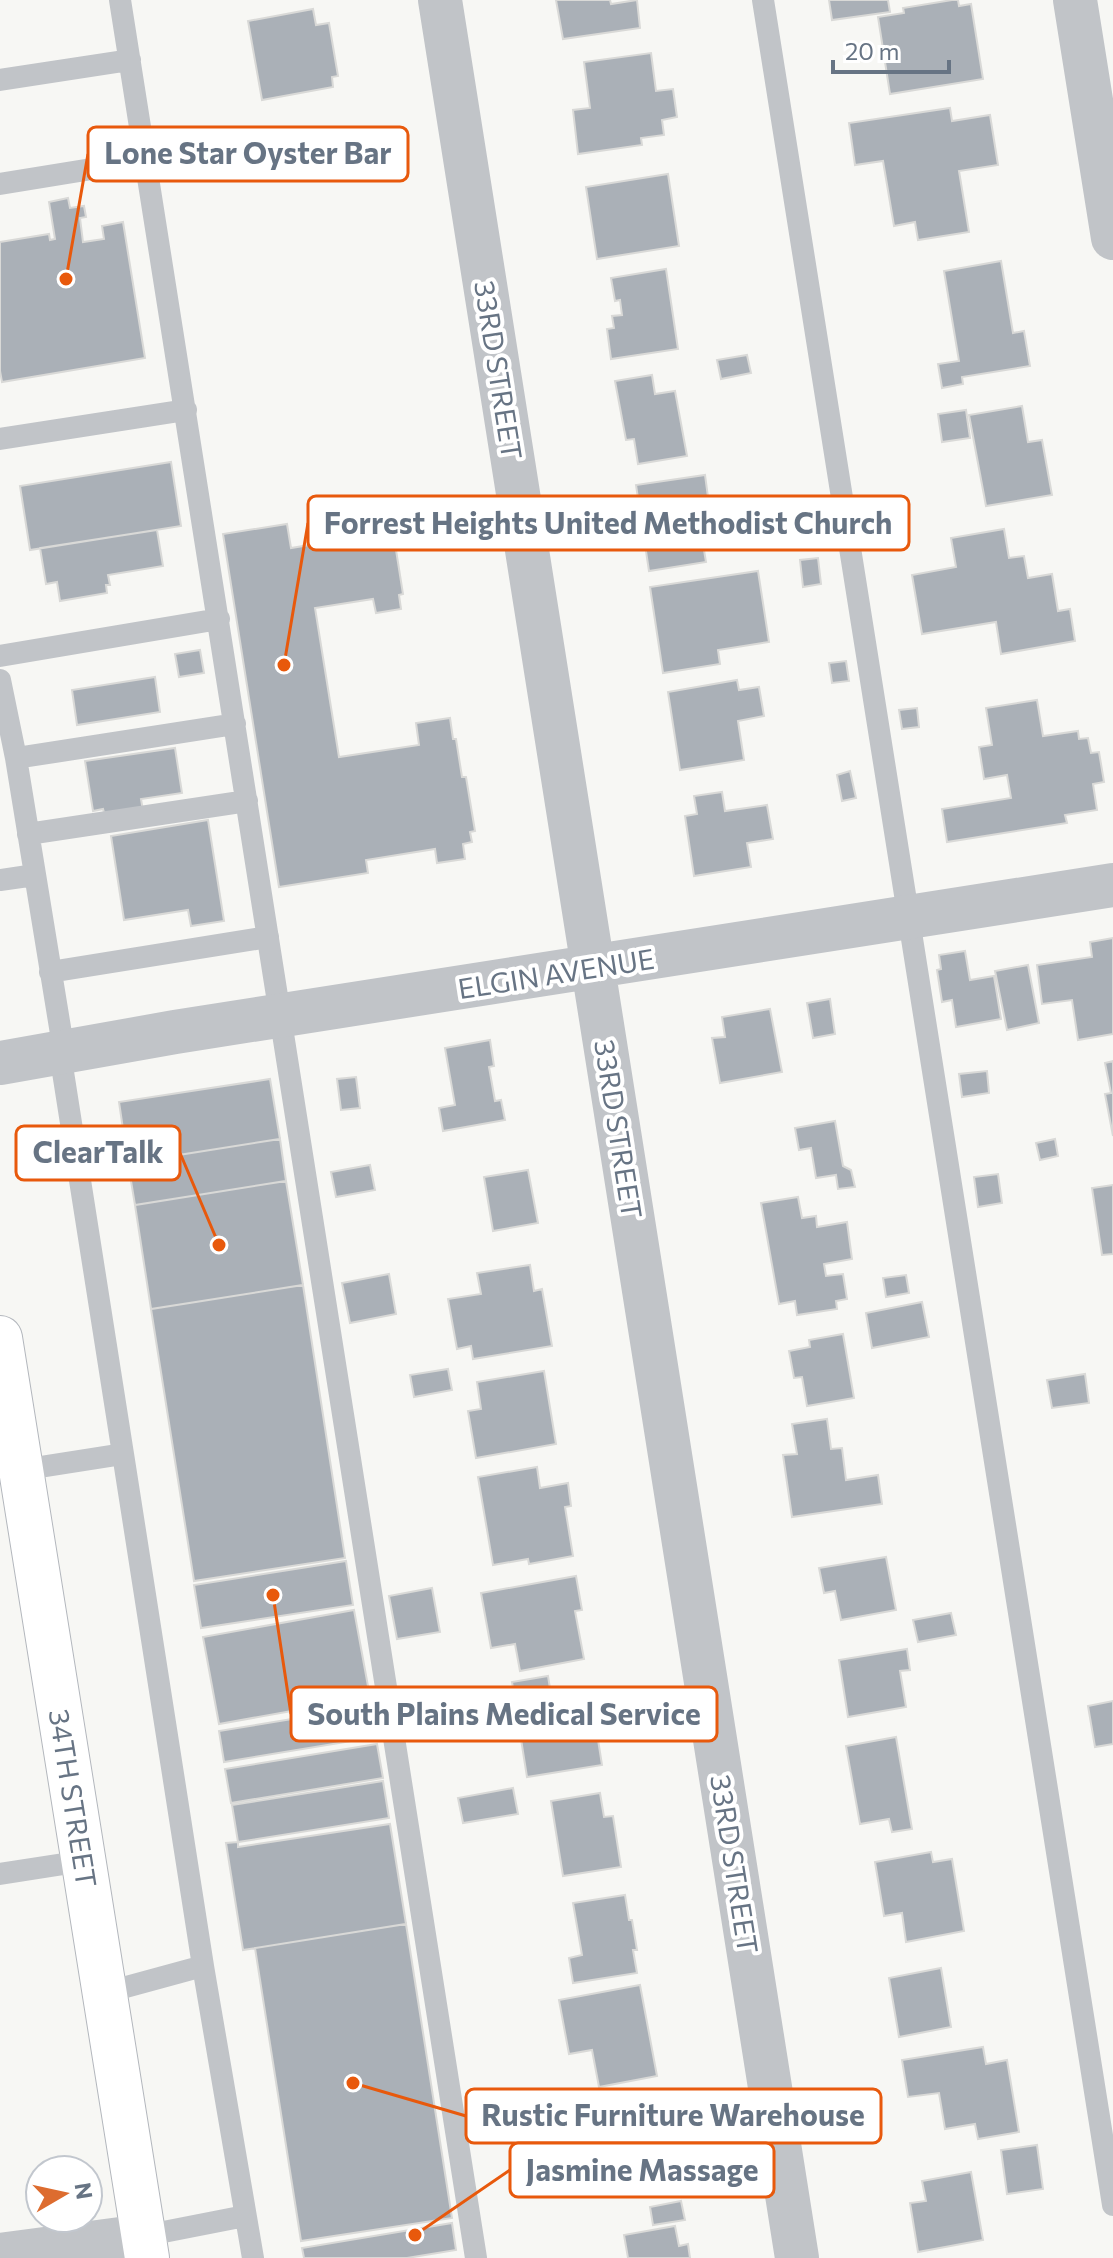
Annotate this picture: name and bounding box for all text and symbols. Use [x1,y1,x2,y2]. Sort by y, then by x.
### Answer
scale bar [833,24,949,74]
text: 20 m [845,36,899,65]
callout: Lone Star Oyster Bar [88,127,408,181]
text: Lone Star Oyster Bar [104,133,392,170]
street label: 33RD STREET [468,278,530,462]
callout: Forrest Heights United Methodist Church [308,496,909,550]
text: Forrest Heights United Methodist Church [324,503,892,540]
street label: ELGIN AVENUE [455,941,657,1005]
street label: 33RD STREET [588,1037,650,1221]
callout: ClearTalk [16,1126,180,1180]
text: ClearTalk [32,1132,164,1169]
callout: South Plains Medical Service [291,1687,717,1741]
text: South Plains Medical Service [307,1694,701,1731]
street label: 34TH STREET [43,1707,105,1890]
street label: 33RD STREET [704,1772,766,1956]
callout: Rustic Furniture Warehouse [466,2089,881,2143]
text: Rustic Furniture Warehouse [481,2095,865,2132]
callout: Jasmine Massage [510,2143,774,2197]
text: Jasmine Massage [526,2150,758,2187]
north arrow [24,2154,104,2234]
text: N [70,2181,99,2201]

